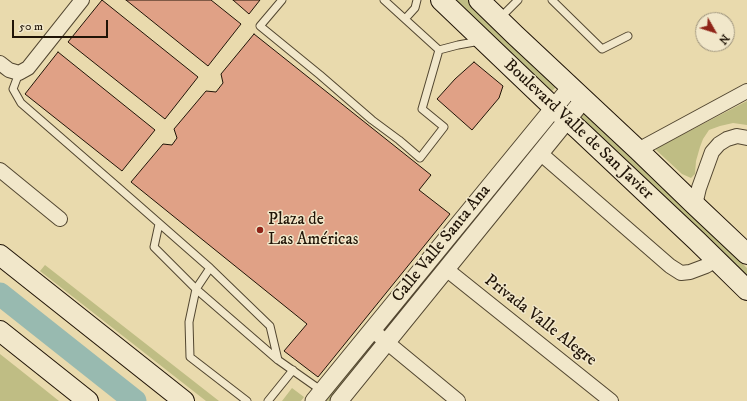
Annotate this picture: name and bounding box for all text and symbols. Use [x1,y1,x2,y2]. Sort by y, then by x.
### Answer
scale bar [14,12,110,38]
north arrow [695,12,735,52]
text: 50 m [19,19,43,34]
text: N [715,31,732,47]
street label: Boulevard Valle de San Javier [499,55,657,205]
street label: Calle Valle Santa Ana [388,181,496,307]
place label: Plaza de Las Américas [268,210,358,250]
marker: Plaza de Las Américas [255,225,265,235]
street label: Privada Valle Alegre [480,271,600,371]

